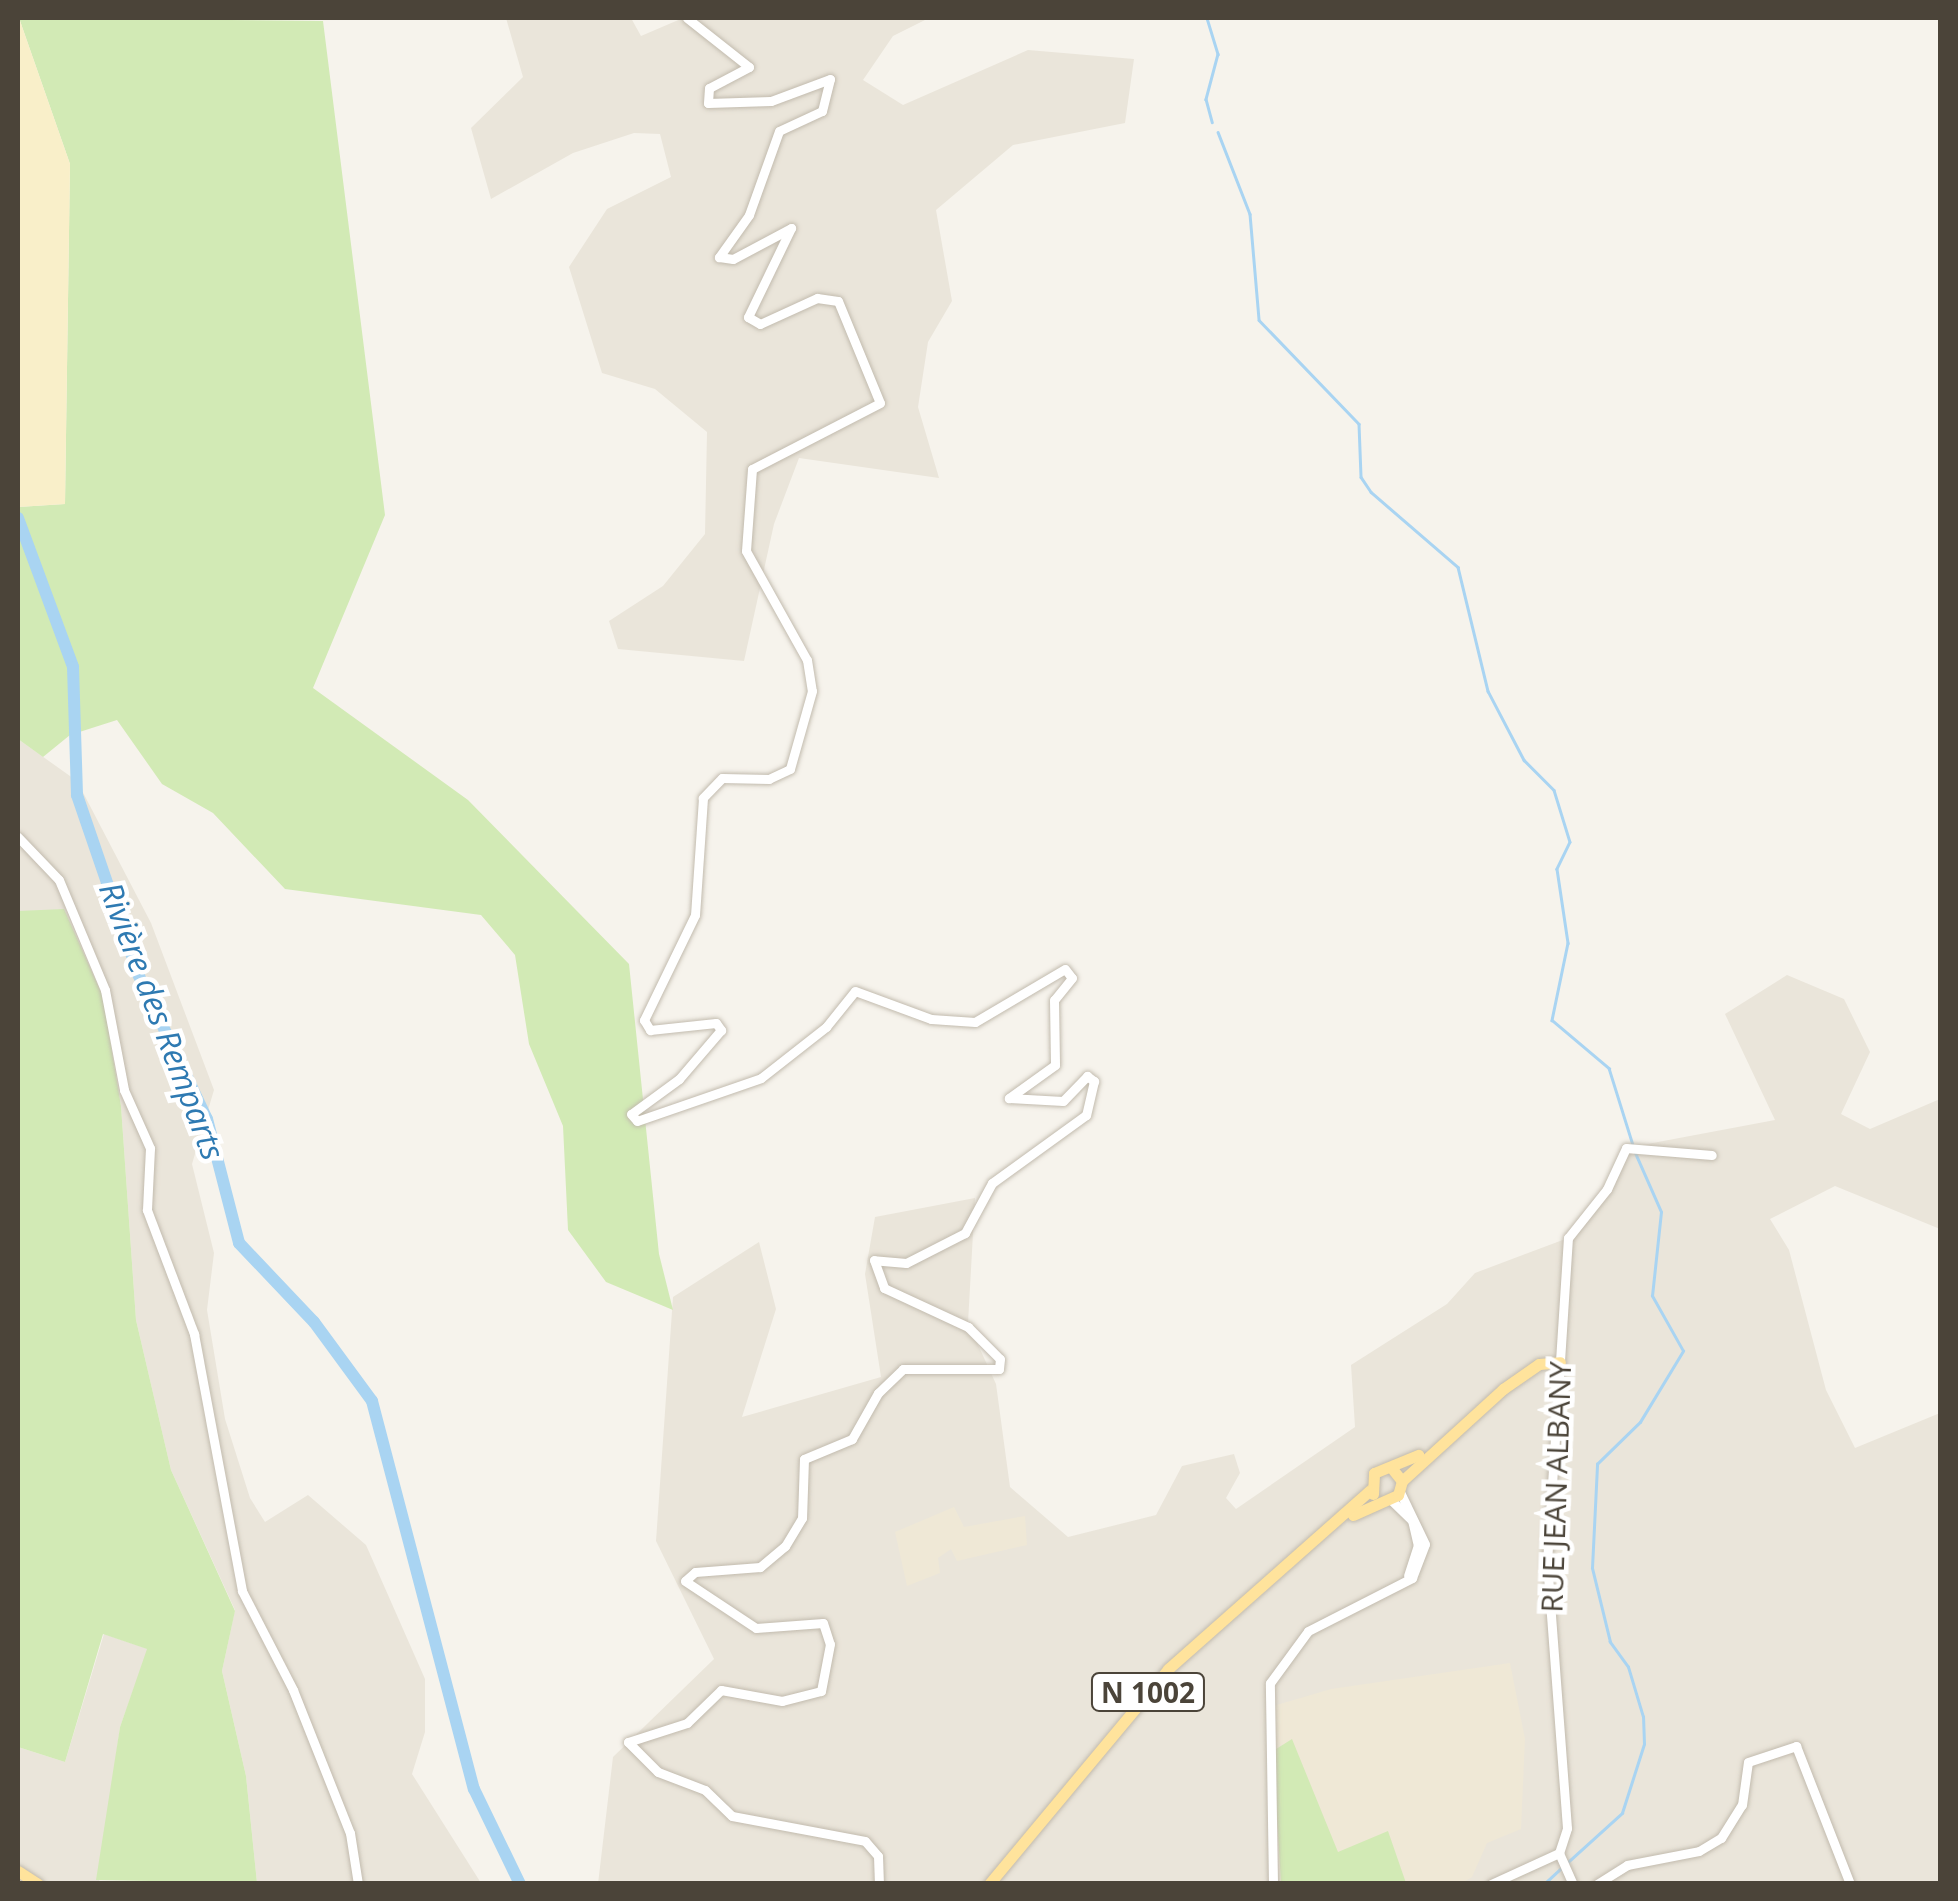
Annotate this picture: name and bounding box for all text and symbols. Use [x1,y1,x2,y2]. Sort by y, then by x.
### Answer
water label: Rivière des Remparts [91,877,233,1165]
street label: RUE JEAN ALBANY [1534,1361,1578,1613]
road number: N 1002 [1090,1669,1206,1715]

